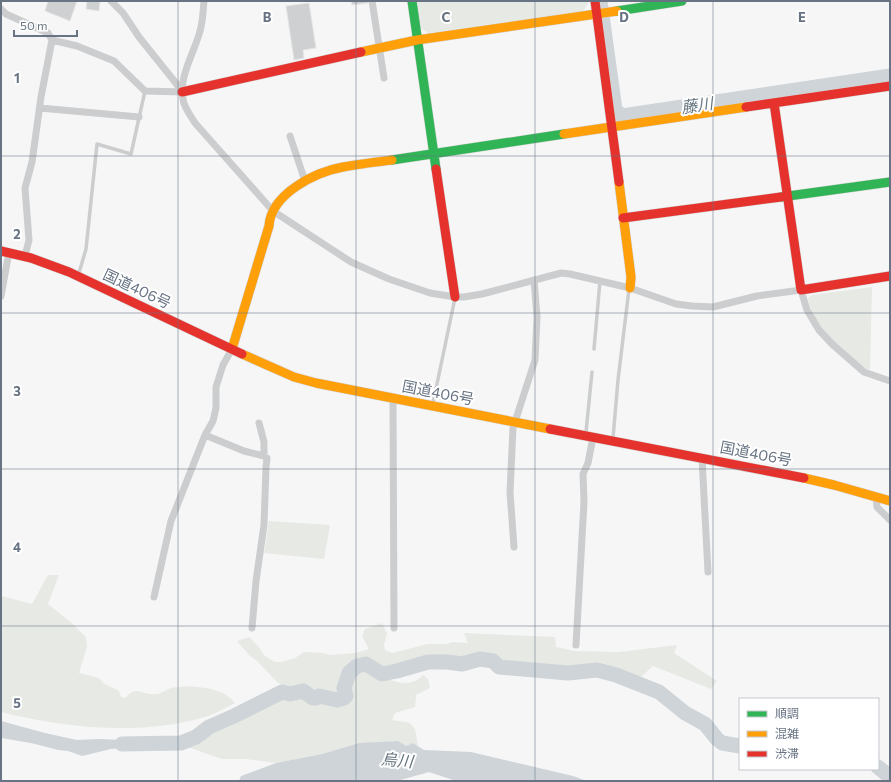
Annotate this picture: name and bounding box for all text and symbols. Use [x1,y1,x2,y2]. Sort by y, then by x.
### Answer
text: B [263,9,272,25]
text: C [442,9,451,25]
text: D [619,9,629,25]
text: E [798,9,806,25]
scale bar [14,12,77,38]
text: 50 m [20,18,48,32]
text: 1 [14,70,20,86]
water label: 藤川 [680,93,716,116]
text: 2 [13,226,21,242]
street label: 国道406号 [101,265,174,312]
street label: 国道406号 [401,376,476,408]
text: 3 [13,383,21,399]
street label: 国道406号 [719,437,794,469]
text: 4 [13,539,21,555]
text: 5 [13,695,21,711]
legend [739,698,879,770]
text: 順調 [775,706,799,720]
text: 混雑 [775,726,799,740]
text: 渋滞 [775,746,799,760]
water label: 烏川 [380,749,416,771]

